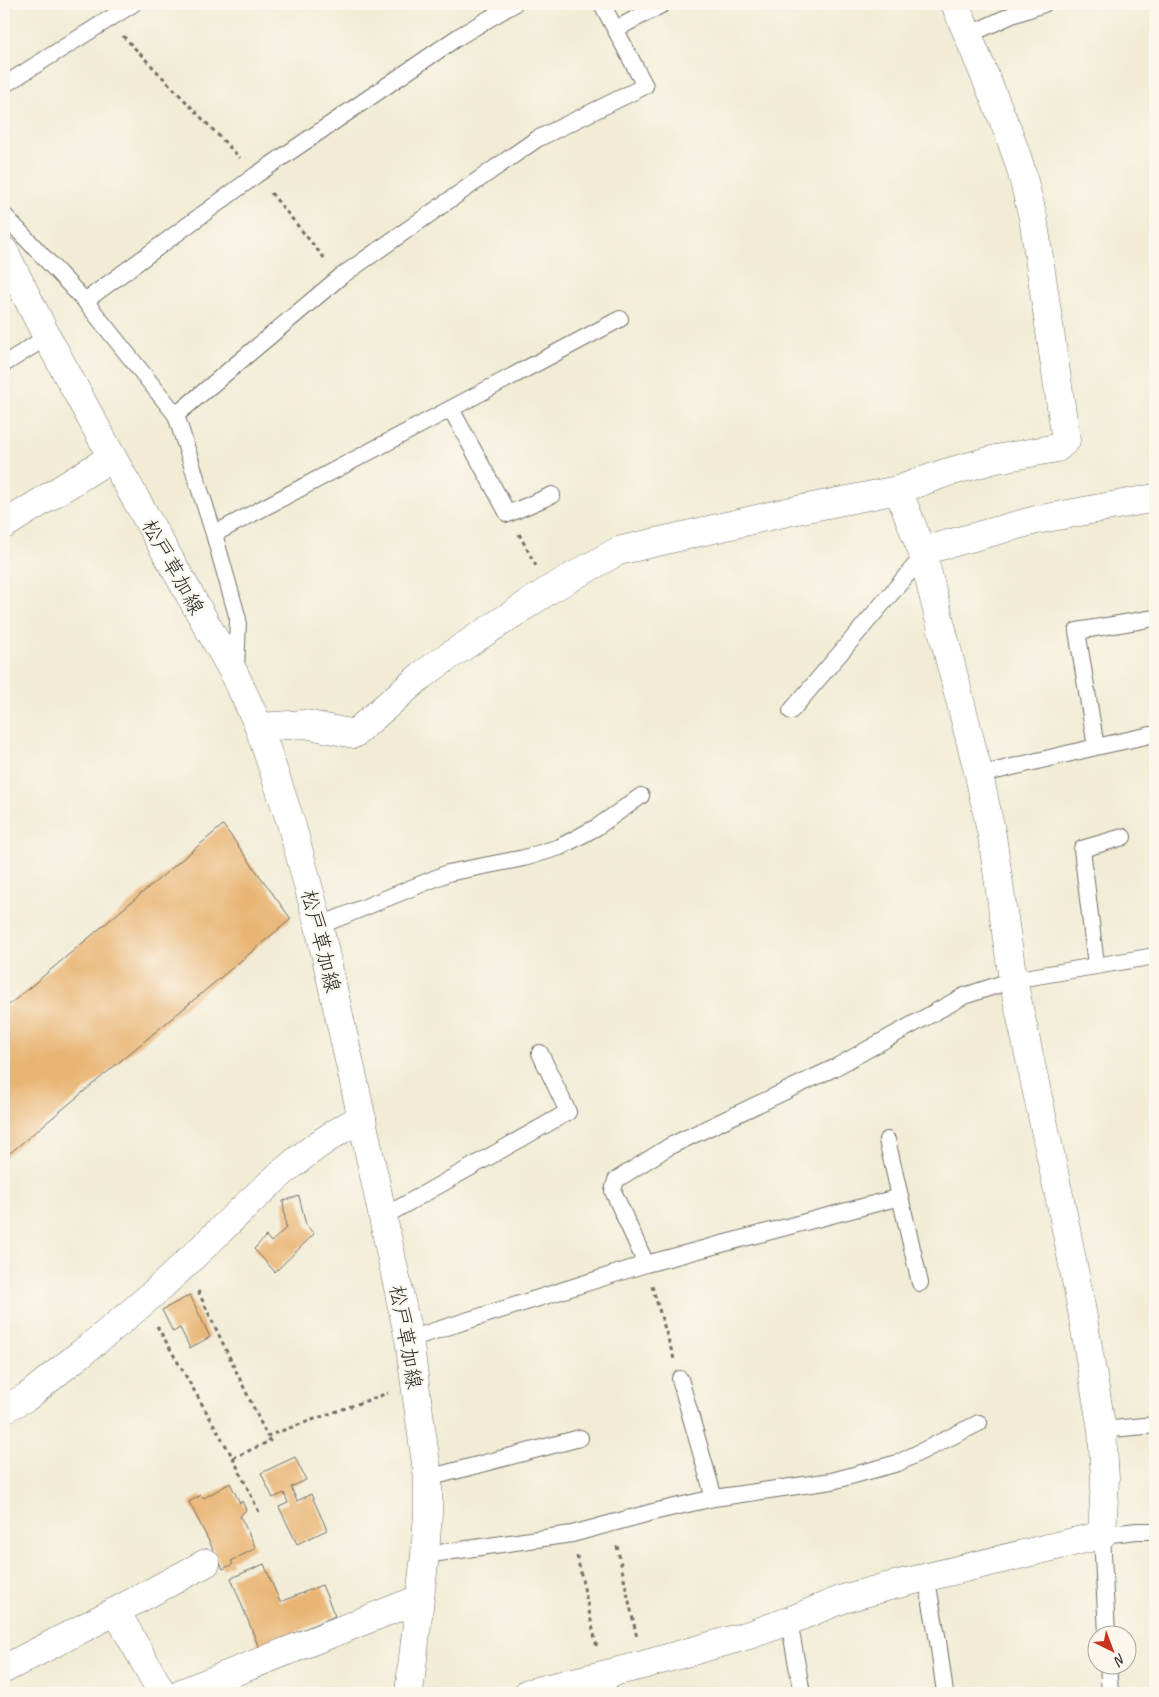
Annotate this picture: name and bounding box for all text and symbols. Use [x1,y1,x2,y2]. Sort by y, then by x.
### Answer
street label: 松戸草加線 [136,515,210,619]
street label: 松戸草加線 [296,887,346,995]
street label: 松戸草加線 [384,1283,428,1391]
north arrow [1086,1624,1136,1674]
text: N [1110,1650,1129,1670]

